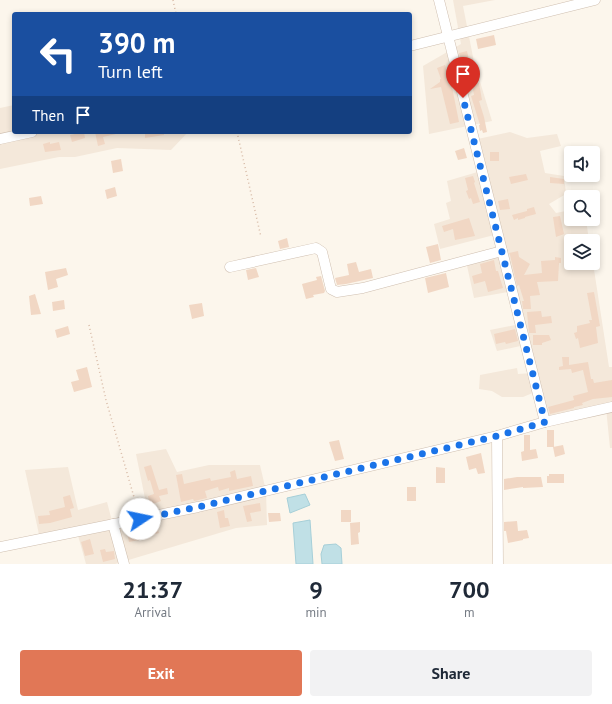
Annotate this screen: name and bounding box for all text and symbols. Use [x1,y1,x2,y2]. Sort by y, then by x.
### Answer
text: 390 m [98,24,175,61]
icon: left [32,28,84,80]
pin [446,57,480,98]
text: Turn left [98,60,163,83]
icon: arrive [452,63,474,85]
icon: arrive [72,104,94,126]
text: Then [32,106,64,125]
map controls [564,146,600,270]
button: sound [564,146,600,182]
button: search [564,190,600,226]
button: layers [564,234,600,270]
position arrow [119,498,161,540]
text: 21:37 [122,574,183,605]
text: 9 [309,574,323,605]
text: 700 [449,574,490,605]
text: Arrival [135,604,171,621]
text: min [305,604,327,621]
text: m [464,604,475,621]
button: Exit [20,650,302,696]
button: Share [310,650,592,696]

